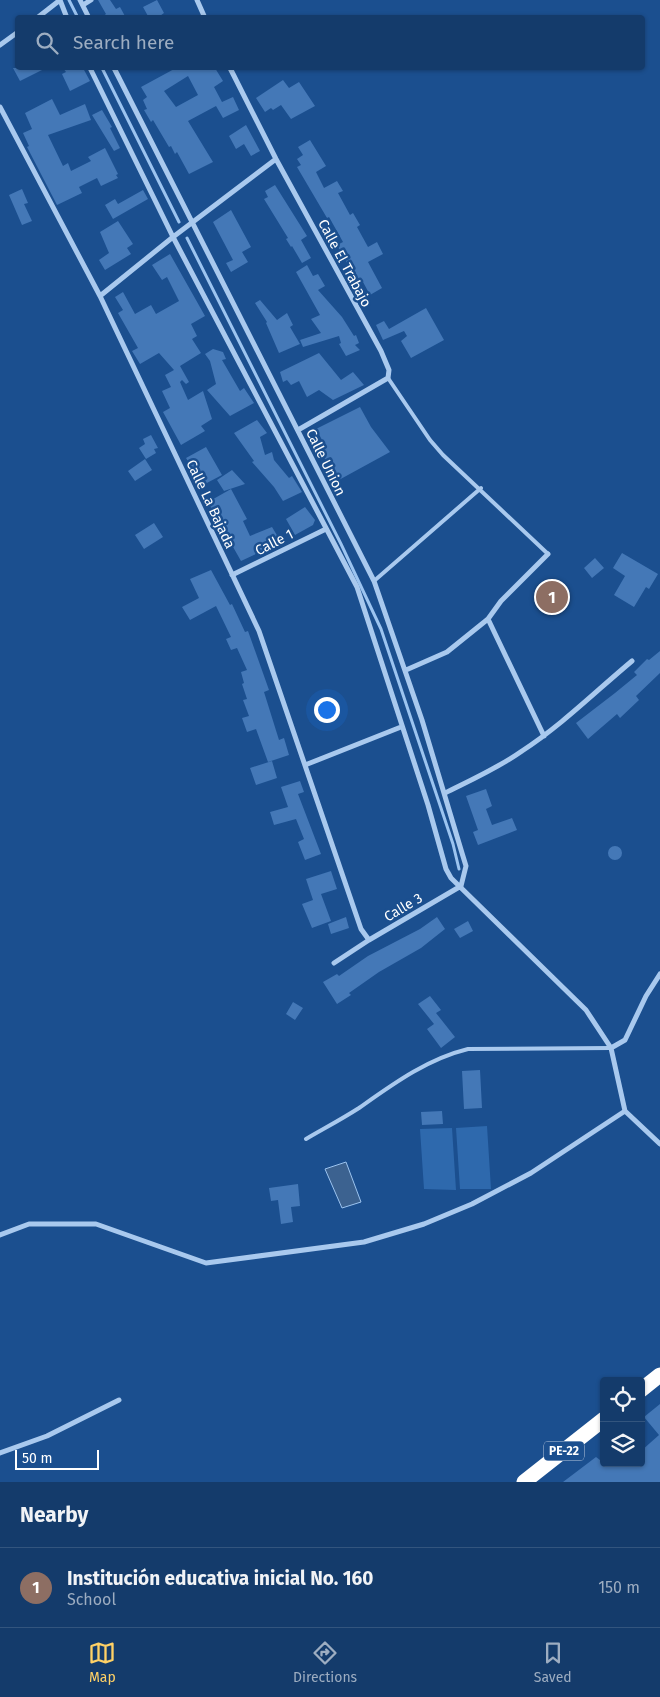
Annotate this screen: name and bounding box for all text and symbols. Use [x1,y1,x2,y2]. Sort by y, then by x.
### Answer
search box [15,15,645,70]
icon: search [33,29,61,57]
text: Search here [73,31,174,54]
street label: Calle El Trabajo [314,216,375,310]
street label: Calle Union [302,426,349,499]
street label: Calle La Bajada [182,457,239,551]
street label: Calle 1 [252,526,296,559]
pin: 1 [536,578,568,616]
your location [314,697,340,723]
street label: Calle 3 [381,889,425,925]
map controls [600,1377,645,1467]
button: locate [600,1377,645,1422]
button: layers [600,1422,645,1467]
road number: PE-22 [544,1442,584,1460]
scale bar [15,1447,99,1470]
text: 50 m [22,1450,53,1467]
text: Nearby [20,1502,88,1528]
text: Institución educativa inicial No. 160 [67,1567,373,1590]
text: 1 [32,1578,40,1597]
text: 150 m [598,1578,640,1597]
text: School [67,1590,116,1609]
tab: Map [88,1639,116,1686]
tab: Directions [293,1639,357,1686]
tab: Saved [534,1639,572,1686]

